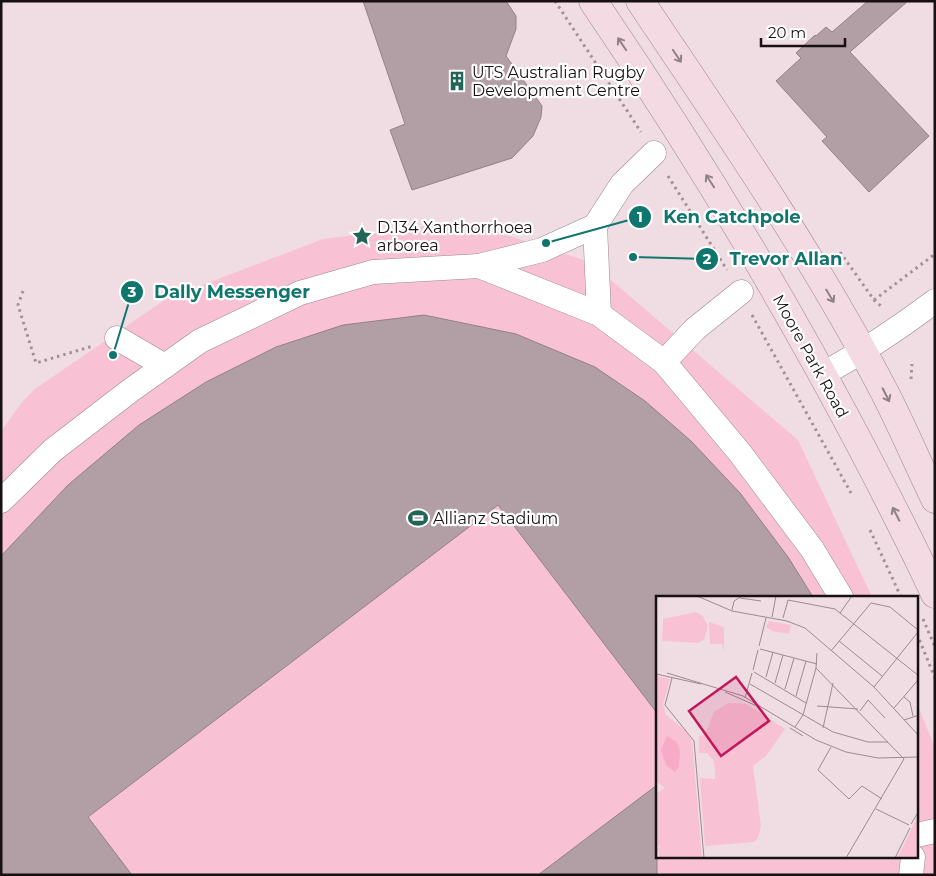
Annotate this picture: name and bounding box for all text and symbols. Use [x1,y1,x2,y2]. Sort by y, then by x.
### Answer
scale bar [761,15,845,47]
text: 20 m [768,23,806,42]
one-way arrow [617,38,627,52]
one-way arrow [672,49,682,63]
place label: UTS Australian Rugby Development Centre [472,63,645,100]
building icon: UTS Australian Rugby Development Centre [446,70,468,92]
one-way arrow [704,175,714,189]
callout: Ken Catchpole [628,201,810,234]
text: Ken Catchpole [663,206,801,228]
text: 1 [637,207,643,226]
place label: D.134 Xanthorrhoea arborea [377,218,533,255]
place icon: D.134 Xanthorrhoea arborea [351,225,373,247]
callout: Trevor Allan [694,242,852,275]
text: Trevor Allan [730,248,843,270]
text: 2 [703,249,712,268]
callout: Dally Messenger [119,275,320,308]
text: Dally Messenger [154,281,310,303]
text: 3 [127,282,137,301]
one-way arrow [826,289,836,303]
street label: Moore Park Road [769,291,852,421]
one-way arrow [882,387,891,402]
sports icon: Allianz Stadium [407,507,429,529]
one-way arrow [891,507,901,522]
place label: Allianz Stadium [433,509,558,528]
inset map [656,596,918,858]

